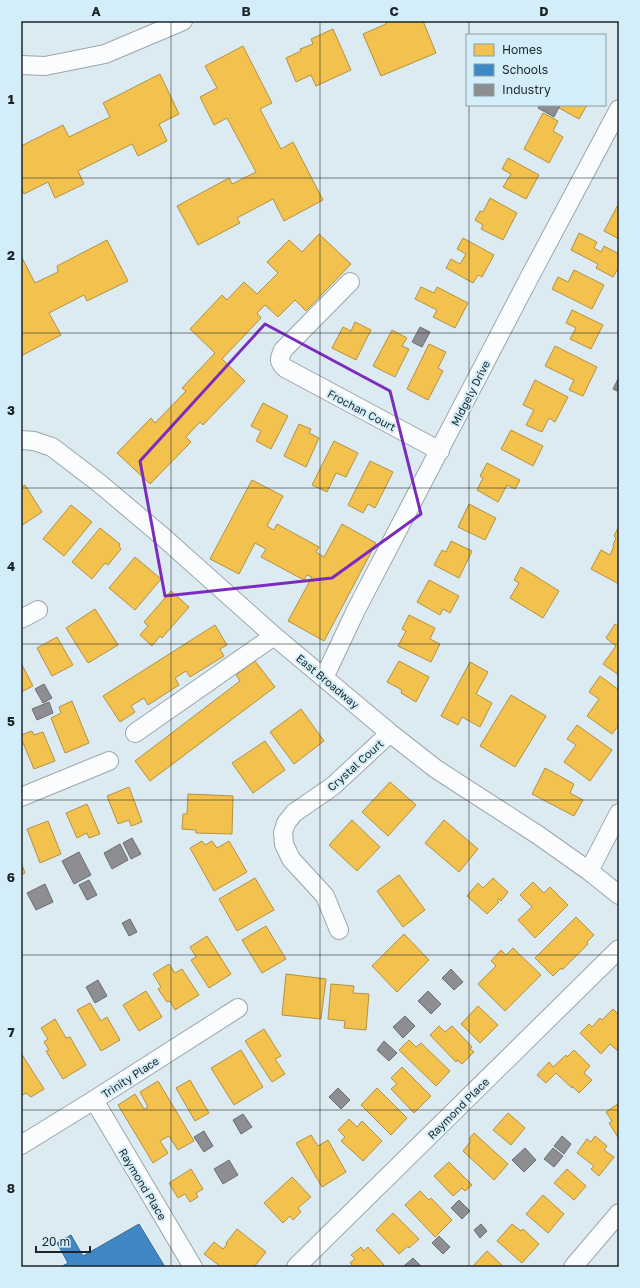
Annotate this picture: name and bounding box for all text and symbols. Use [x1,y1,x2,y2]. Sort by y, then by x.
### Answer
text: A [91,3,101,19]
text: B [241,3,251,19]
text: C [389,3,399,19]
text: D [539,3,549,19]
legend [466,34,606,106]
text: Homes [502,42,542,57]
text: Schools [502,62,548,77]
text: Industry [502,82,551,97]
text: 1 [8,91,15,107]
text: 2 [7,247,15,263]
street label: Midgely Drive [448,358,492,428]
street label: Frochan Court [326,387,398,433]
text: 3 [7,402,15,418]
text: 4 [7,558,15,574]
street label: East Broadway [294,651,362,711]
text: 5 [7,713,15,729]
street label: Crystal Court [324,737,386,793]
text: 6 [7,869,15,885]
text: 7 [7,1024,15,1040]
street label: Trinity Place [99,1054,161,1100]
street label: Raymond Place [425,1075,491,1141]
street label: Raymond Place [116,1146,170,1222]
text: 8 [7,1180,15,1196]
scale bar [36,1228,90,1254]
text: 20 m [42,1234,70,1249]

